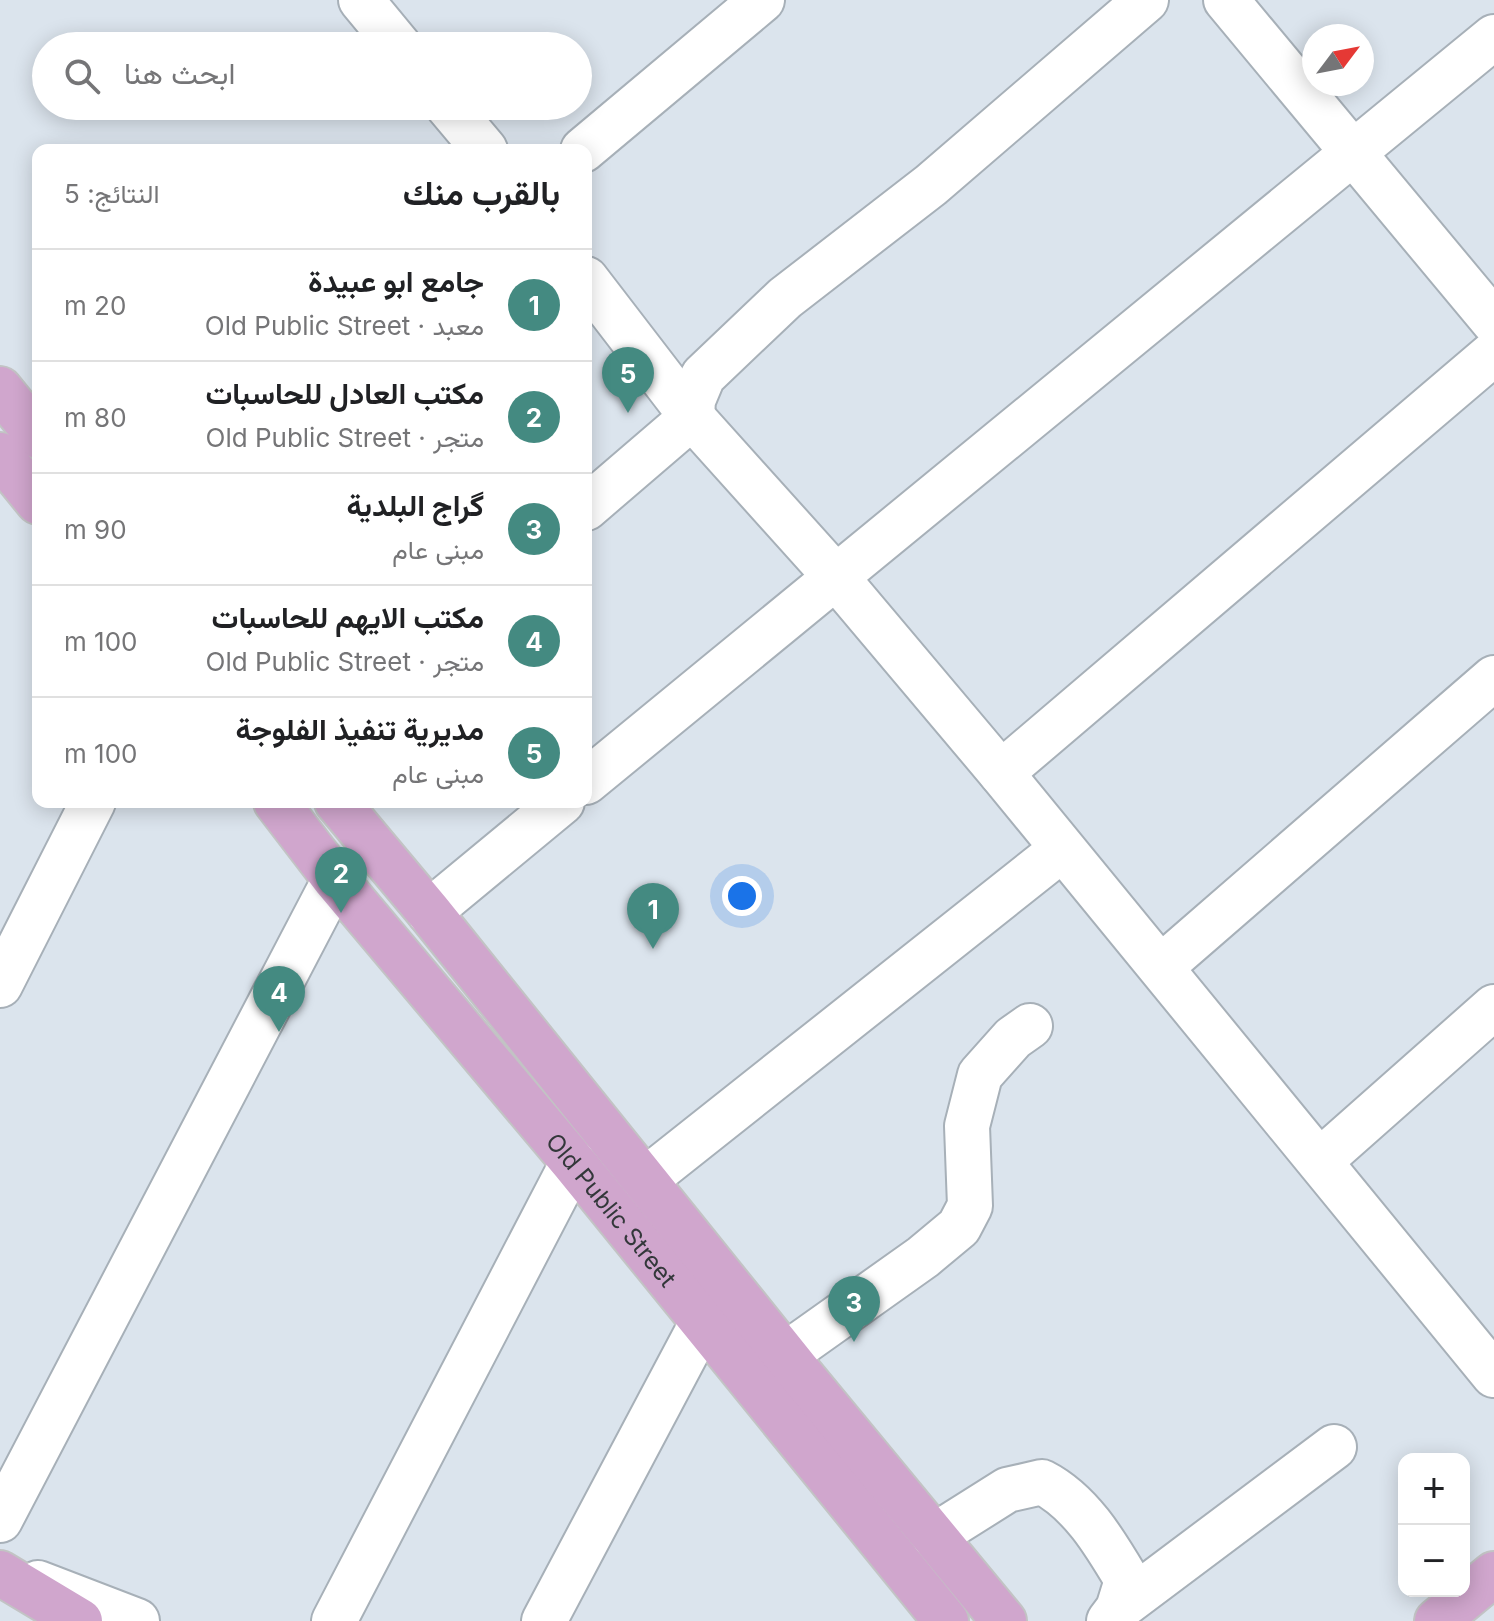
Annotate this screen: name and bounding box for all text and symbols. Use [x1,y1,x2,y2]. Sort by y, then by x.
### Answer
north arrow [1302,24,1374,96]
search box [32,32,592,120]
icon: search [60,54,104,98]
text: ابحث هنا [124,55,235,91]
text: بالقرب منك [403,172,560,213]
text: النتائج: 5 [64,178,160,209]
text: جامع ابو عبيدة [308,263,484,299]
text: 20 m [64,290,126,321]
text: 1 [528,290,540,321]
text: معبد · Old Public Street [205,310,484,341]
pin: 5 [602,347,654,413]
text: مكتب العادل للحاسبات [205,375,484,411]
text: 80 m [64,402,127,433]
text: 2 [526,402,542,433]
text: متجر · Old Public Street [206,422,484,453]
text: گراج البلدية [346,487,484,523]
text: 90 m [64,514,127,545]
text: 3 [526,514,542,545]
text: مبنى عام [392,534,484,565]
text: مكتب الايهم للحاسبات [212,599,484,635]
text: 100 m [64,626,137,657]
text: 4 [525,626,543,657]
text: متجر · Old Public Street [206,646,484,677]
text: مديرية تنفيذ الفلوجة [236,711,484,747]
text: 100 m [64,738,137,769]
text: 5 [526,738,542,769]
text: مبنى عام [392,758,484,789]
pin: 2 [315,847,367,913]
your location [722,876,762,916]
pin: 1 [627,883,679,949]
pin: 4 [253,966,305,1032]
street label: Old Public Street [540,1127,683,1292]
pin: 3 [828,1276,880,1342]
map controls [1398,1453,1470,1597]
button: + [1398,1453,1470,1525]
button: − [1398,1525,1470,1597]

